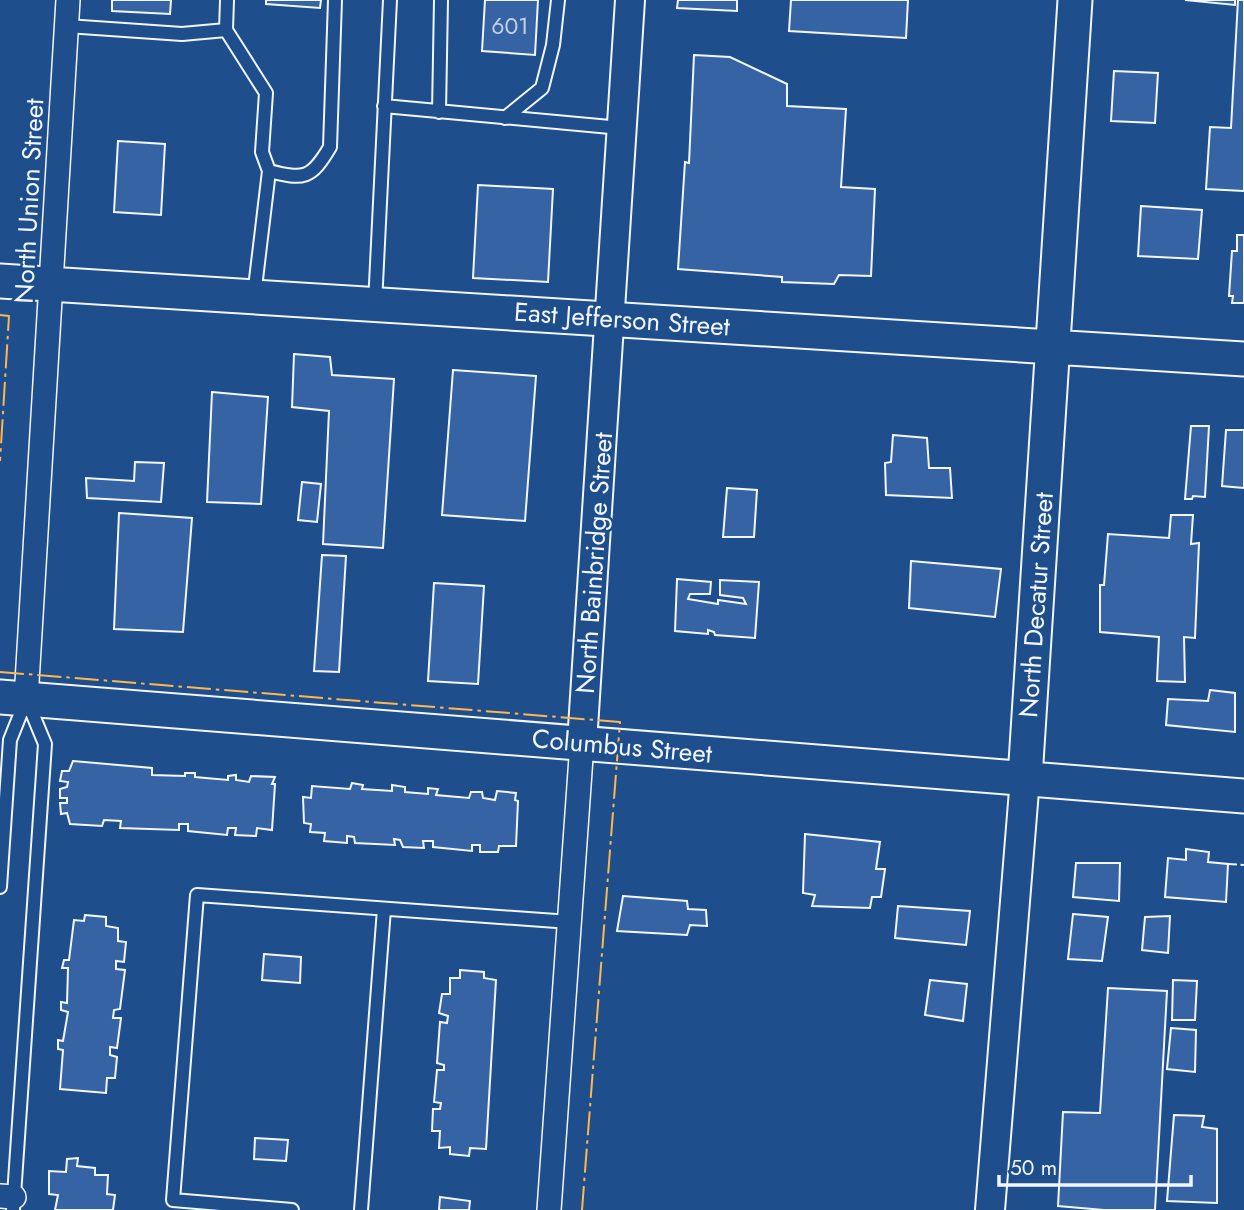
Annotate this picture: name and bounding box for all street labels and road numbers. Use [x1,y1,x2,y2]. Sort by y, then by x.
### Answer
street label: North Union Street [5,97,53,305]
street label: East Jefferson Street [513,293,732,346]
street label: North Bainbridge Street [566,430,622,695]
street label: North Decatur Street [1009,490,1063,719]
street label: Columbus Street [530,719,714,773]

